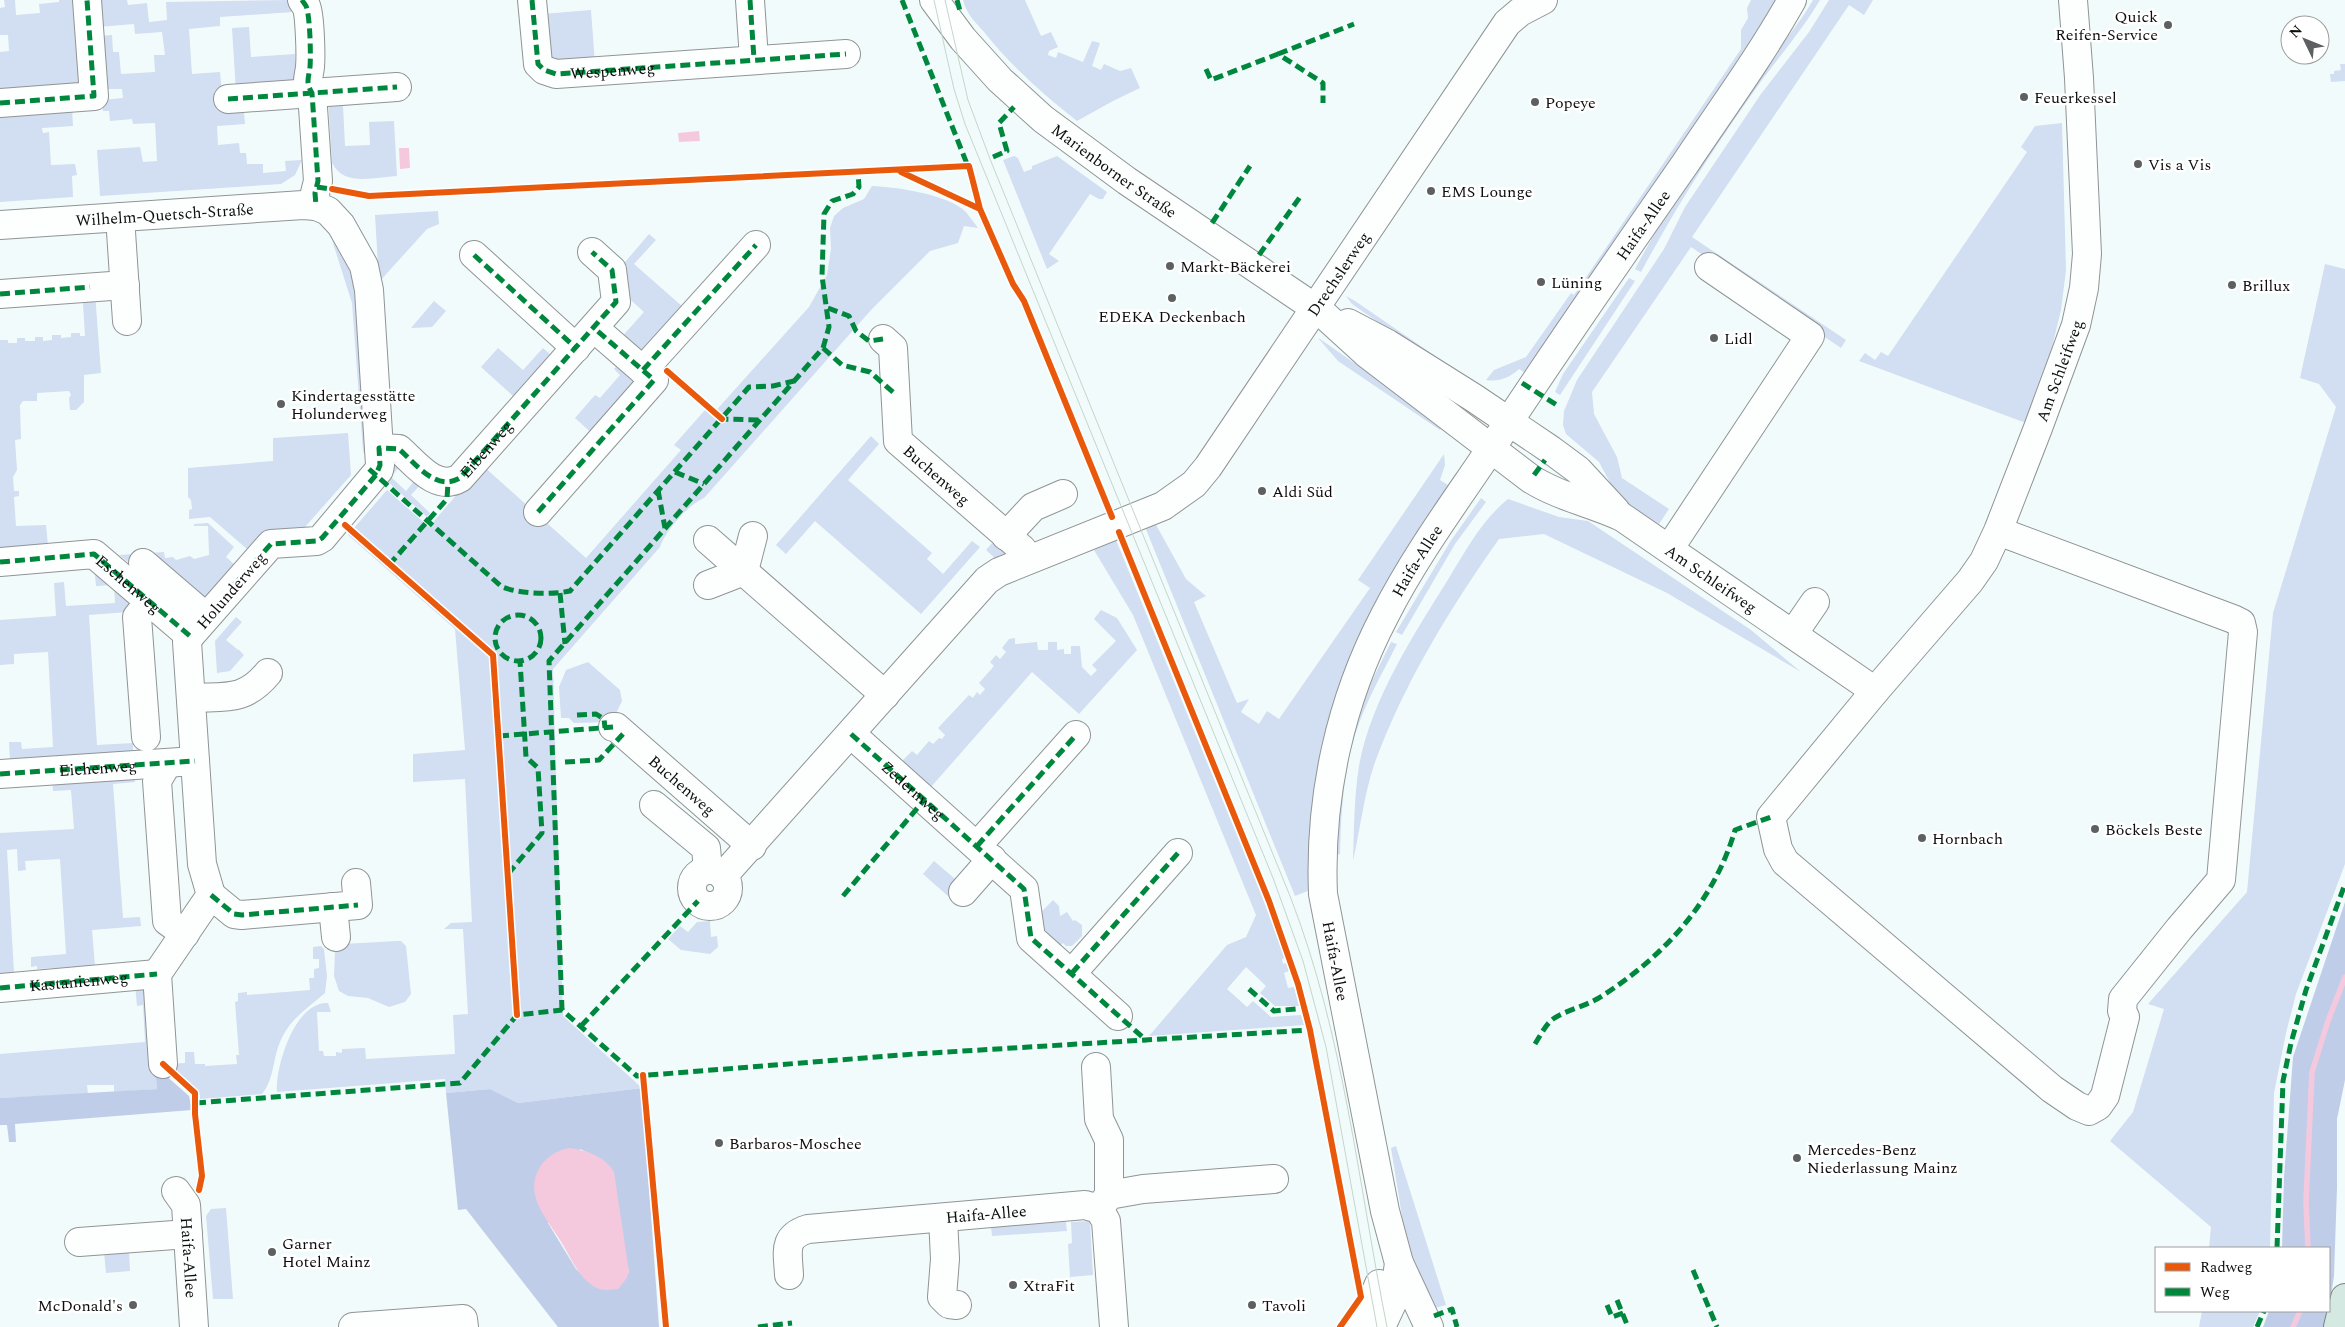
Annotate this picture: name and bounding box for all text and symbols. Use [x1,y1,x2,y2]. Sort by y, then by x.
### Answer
place label: Quick Reifen-Service [2055,5,2158,47]
north arrow [2280,15,2330,65]
marker: Quick Reifen-Service [2162,19,2174,31]
text: N [2284,20,2307,43]
street label: Wespenweg [569,56,656,86]
place label: Feuerkessel [2034,86,2117,110]
place label: Popeye [1545,91,1596,115]
marker: Feuerkessel [2018,91,2030,103]
marker: Popeye [1529,96,1541,108]
street label: Marienborner Straße [1046,118,1181,224]
place label: Vis a Vis [2148,153,2211,177]
marker: Vis a Vis [2132,158,2144,170]
place label: EMS Lounge [1441,180,1533,204]
marker: EMS Lounge [1425,185,1437,197]
street label: Haifa-Allee [1611,185,1677,266]
street label: Wilhelm-Quetsch-Straße [75,197,254,233]
street label: Drechslerweg [1302,227,1376,321]
place label: Markt-Bäckerei [1180,255,1291,279]
marker: Markt-Bäckerei [1164,260,1176,272]
place label: Lüning [1551,271,1602,295]
place label: Brillux [2242,274,2290,298]
marker: Lüning [1535,276,1547,288]
marker: Brillux [2226,279,2238,291]
marker: EDEKA Deckenbach [1166,292,1178,304]
place label: EDEKA Deckenbach [1098,305,1246,329]
street label: Am Schleifweg [2030,318,2090,425]
place label: Lidl [1724,327,1753,351]
marker: Lidl [1708,332,1720,344]
place label: Kindertagesstätte Holunderweg [291,384,416,426]
marker: Kindertagesstätte Holunderweg [275,398,287,410]
street label: Eibenweg [454,415,519,484]
street label: Buchenweg [897,440,975,511]
place label: Aldi Süd [1272,480,1333,504]
marker: Aldi Süd [1256,485,1268,497]
street label: Haifa-Allee [1386,520,1449,602]
street label: Am Schleifweg [1660,539,1762,619]
street label: Holunderweg [191,546,272,635]
street label: Eschenweg [90,549,166,619]
street label: Buchenweg [643,750,720,822]
street label: Eichenweg [58,754,138,783]
street label: Zedernweg [876,756,950,826]
place label: Böckels Beste [2105,818,2203,842]
marker: Böckels Beste [2089,823,2101,835]
place label: Hornbach [1932,827,2003,851]
marker: Hornbach [1916,832,1928,844]
street label: Haifa-Allee [1316,919,1355,1003]
street label: Kastanienweg [28,966,129,998]
place label: Barbaros-Moschee [729,1132,862,1156]
marker: Barbaros-Moschee [713,1137,725,1149]
place label: Mercedes-Benz Niederlassung Mainz [1807,1138,1958,1180]
marker: Mercedes-Benz Niederlassung Mainz [1791,1152,1803,1164]
street label: Haifa-Allee [945,1199,1028,1230]
street label: Haifa-Allee [174,1216,203,1299]
place label: Garner Hotel Mainz [282,1232,371,1274]
marker: Garner Hotel Mainz [266,1246,278,1258]
legend [2155,1247,2330,1312]
text: Radweg [2200,1256,2253,1279]
place label: XtraFit [1023,1274,1075,1298]
marker: XtraFit [1007,1279,1019,1291]
text: Weg [2200,1281,2230,1304]
place label: McDonald's [37,1294,123,1318]
place label: Tavoli [1262,1294,1306,1318]
marker: McDonald's [127,1299,139,1311]
marker: Tavoli [1246,1299,1258,1311]

